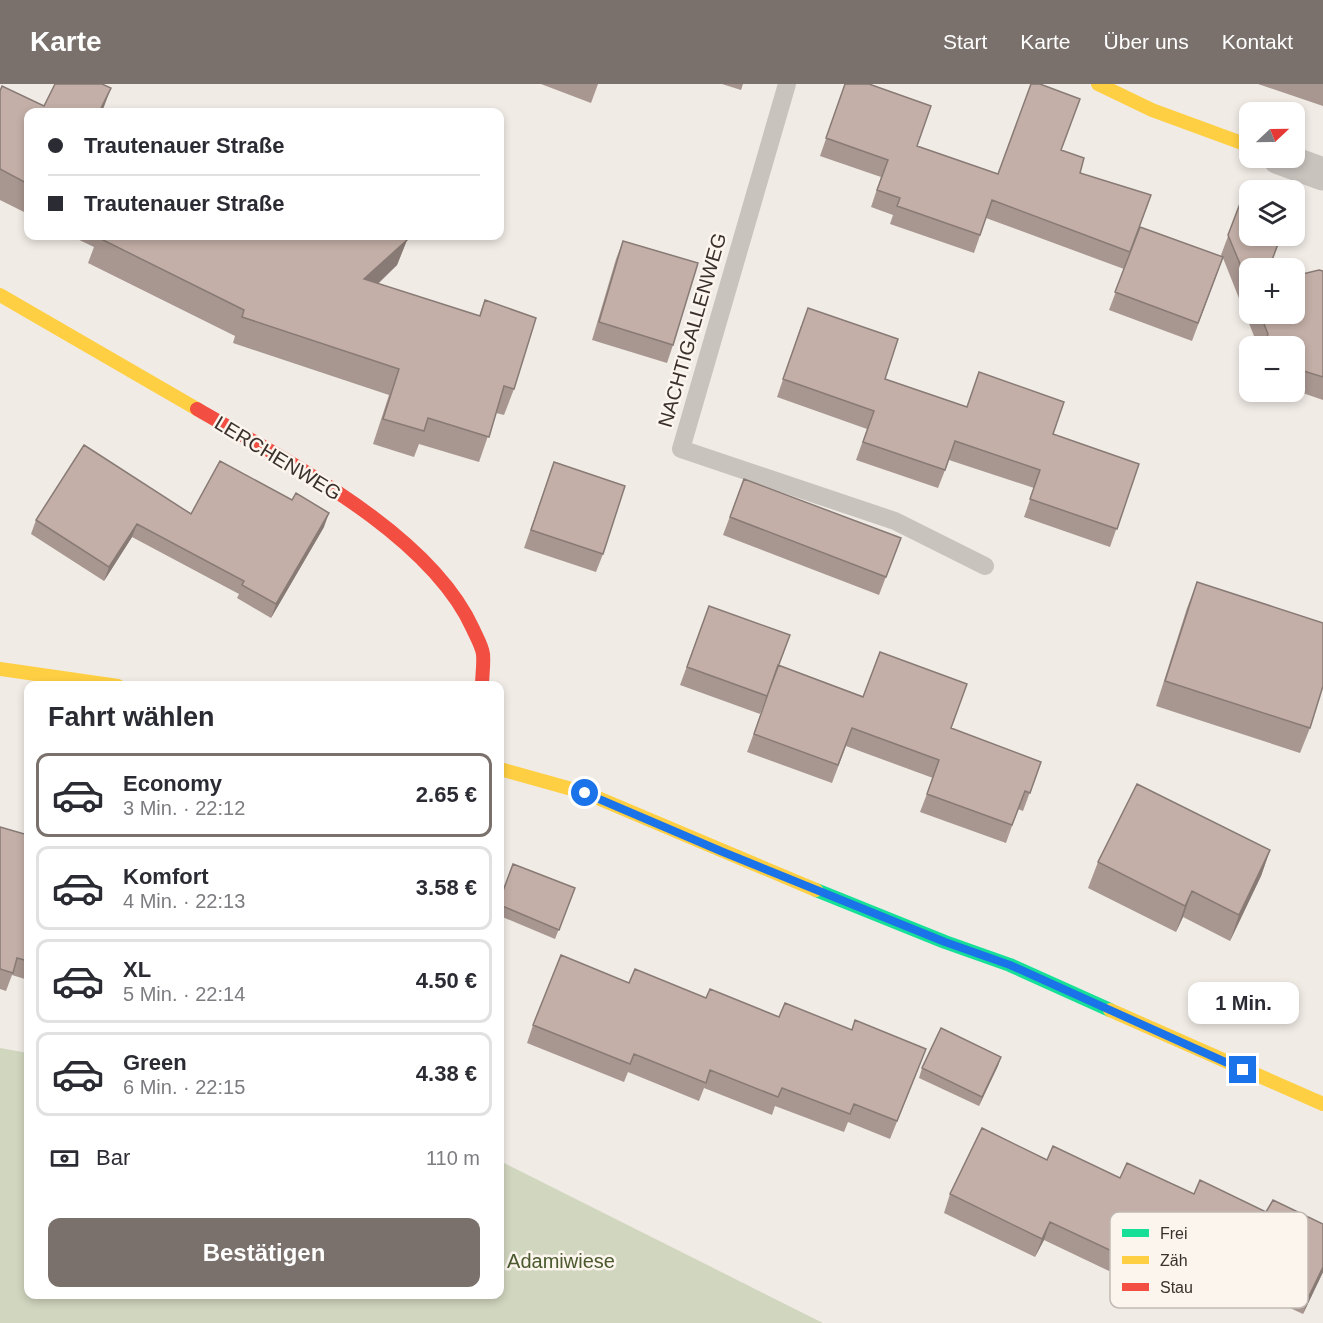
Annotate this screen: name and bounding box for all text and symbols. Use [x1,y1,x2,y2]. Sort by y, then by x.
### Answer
text: Karte [30,26,102,57]
text: Start [943,30,987,53]
text: Karte [1020,30,1071,53]
text: Über uns [1104,30,1189,53]
text: Kontakt [1222,30,1293,53]
north arrow [1239,102,1305,168]
map controls [1239,102,1305,402]
text: Trautenauer Straße [84,133,285,158]
button: layers [1239,180,1305,246]
text: Trautenauer Straße [84,191,285,216]
street label: NACHTIGALLENWEG [654,230,730,430]
button: + [1239,258,1305,324]
button: − [1239,336,1305,402]
street label: LERCHENWEG [211,412,345,504]
text: Fahrt wählen [48,702,215,732]
icon: car [51,768,105,822]
text: Economy [123,771,222,796]
route start [571,779,598,806]
text: 2.65 € [416,782,477,807]
text: 3 Min. · 22:12 [123,797,245,819]
icon: car [51,861,105,915]
text: Komfort [123,864,209,889]
text: 3.58 € [416,875,477,900]
text: 4 Min. · 22:13 [123,890,245,912]
icon: car [51,954,105,1008]
text: XL [123,957,151,982]
text: 4.50 € [416,968,477,993]
text: 5 Min. · 22:14 [123,983,245,1005]
callout: 1 Min. [1188,983,1298,1025]
text: 1 Min. [1215,992,1272,1014]
icon: car [51,1047,105,1101]
text: Green [123,1050,187,1075]
route end [1229,1056,1256,1083]
text: 4.38 € [416,1061,477,1086]
text: 6 Min. · 22:15 [123,1076,245,1098]
icon: cash [48,1142,81,1175]
text: Bar [96,1145,130,1170]
text: 110 m [426,1147,480,1169]
legend [1110,1212,1308,1308]
button: Bestätigen [48,1218,480,1287]
text: Frei [1160,1225,1188,1242]
park label: Adamiwiese [507,1250,615,1272]
text: Zäh [1160,1252,1188,1269]
text: Stau [1160,1279,1193,1296]

